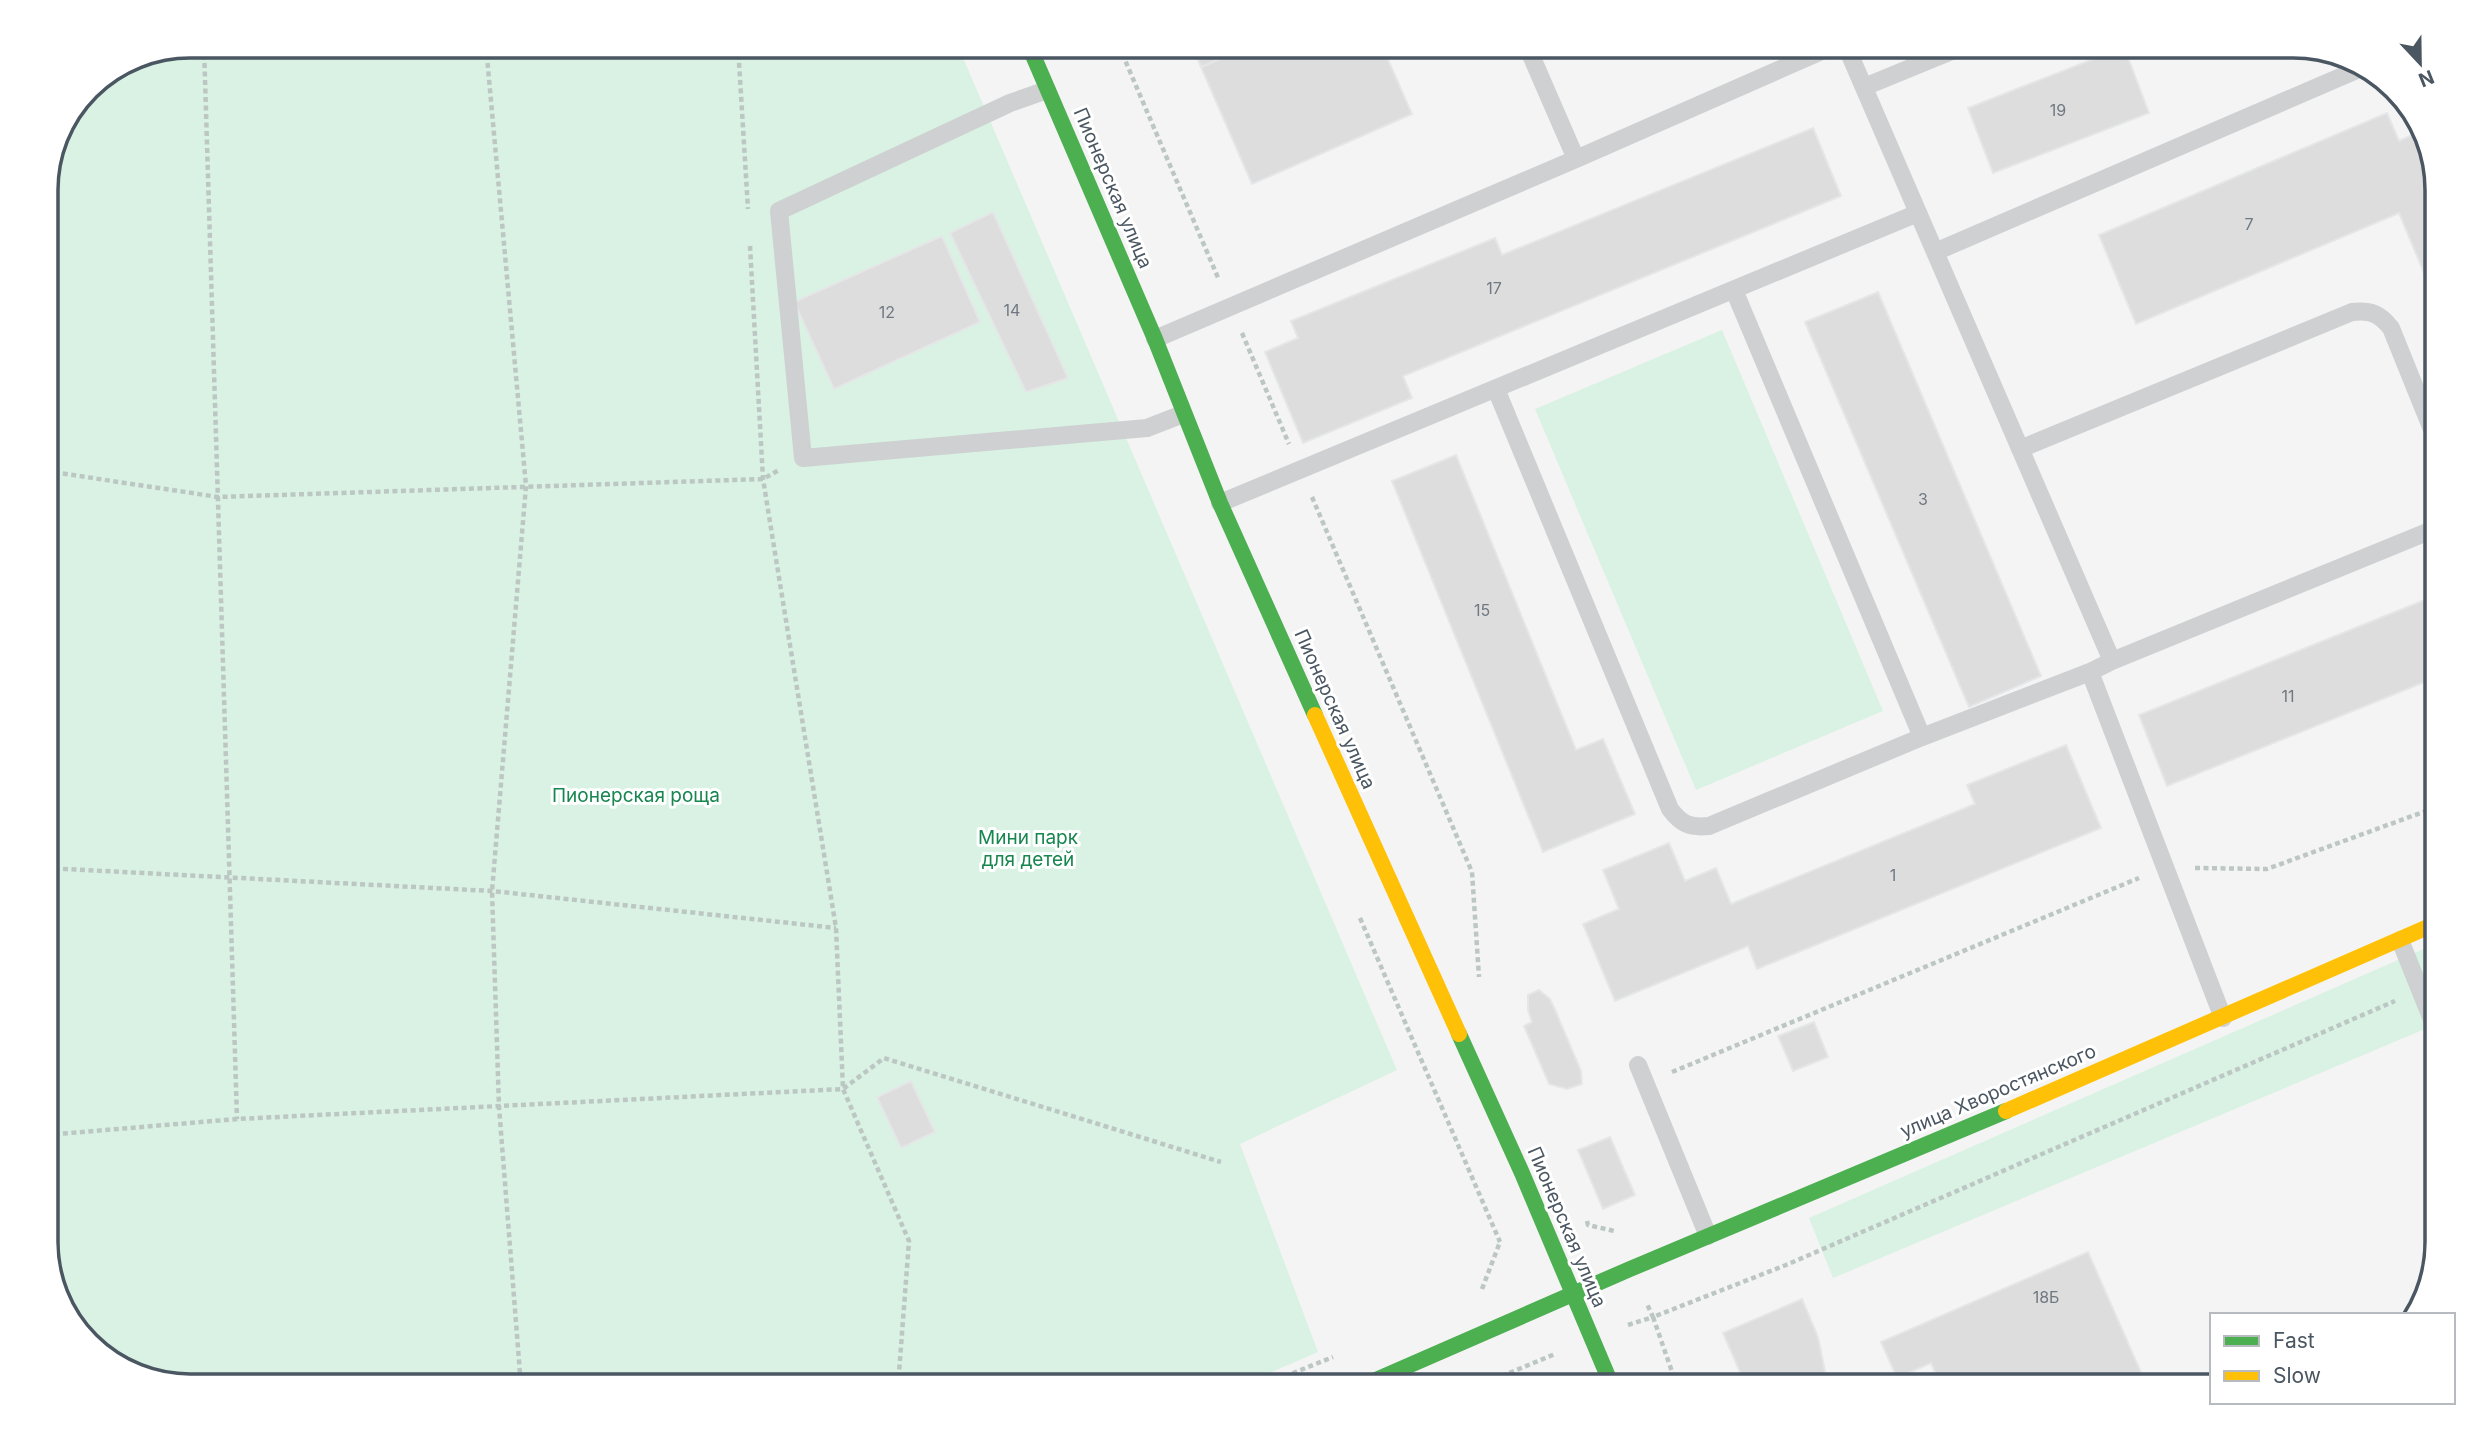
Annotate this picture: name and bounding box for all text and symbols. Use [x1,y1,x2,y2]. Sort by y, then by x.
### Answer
north arrow [2385,28,2455,98]
text: N [2415,65,2437,92]
house number: 19 [2050,100,2066,120]
street label: Пионерская улица [1069,104,1157,272]
house number: 7 [2244,214,2254,234]
house number: 17 [1486,278,1502,298]
house number: 14 [1004,300,1020,320]
house number: 12 [879,302,895,322]
house number: 3 [1918,489,1928,509]
house number: 15 [1474,600,1490,620]
street label: Пионерская улица [1289,626,1381,792]
house number: 11 [2281,686,2295,706]
park label: Пионерская роща [552,784,720,807]
park label: Мини парк для детей [978,826,1079,871]
house number: 1 [1890,865,1896,885]
street label: улица Хворостянского [1897,1039,2099,1143]
street label: Пионерская улица [1523,1143,1611,1311]
house number: 18Б [2033,1287,2059,1307]
legend [2210,1313,2455,1404]
text: Fast [2273,1328,2315,1353]
text: Slow [2273,1363,2321,1388]

